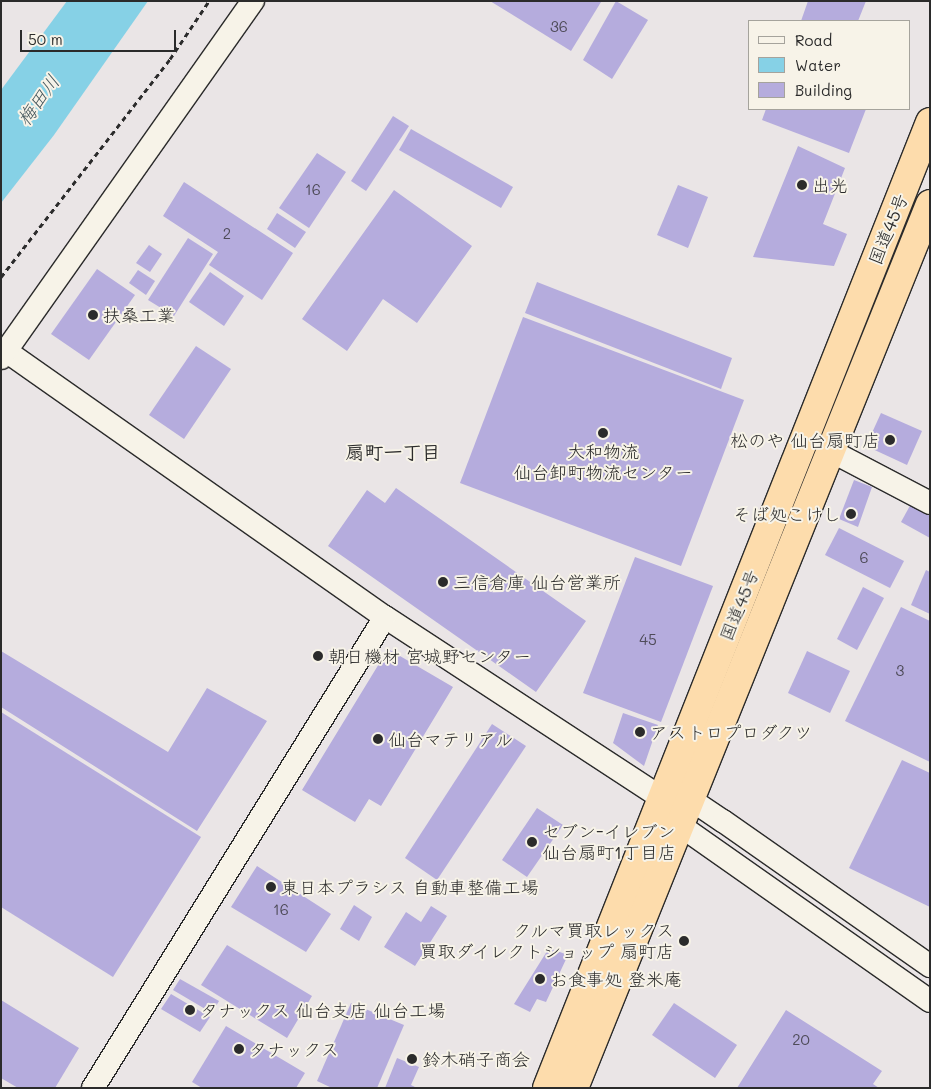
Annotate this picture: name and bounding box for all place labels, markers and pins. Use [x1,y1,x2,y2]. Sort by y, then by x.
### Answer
place label: 出光 [812,174,848,196]
marker: 出光 [796,179,808,191]
place label: 扶桑工業 [103,304,175,326]
marker: 扶桑工業 [87,309,99,321]
marker: 大和物流 仙台卸町物流センター [597,427,609,439]
place label: 松のや 仙台扇町店 [730,429,880,451]
marker: 松のや 仙台扇町店 [884,434,896,446]
place label: 大和物流 仙台卸町物流センター [513,441,693,484]
place label: そば処こけし [733,503,841,525]
marker: そば処こけし [845,508,857,520]
place label: 三信倉庫 仙台営業所 [453,571,621,593]
marker: 三信倉庫 仙台営業所 [437,576,449,588]
place label: 朝日機材 宮城野センター [328,645,532,667]
marker: 朝日機材 宮城野センター [312,650,324,662]
place label: アストロプロダクツ [650,721,812,743]
marker: アストロプロダクツ [634,726,646,738]
place label: 仙台マテリアル [388,728,514,750]
marker: 仙台マテリアル [372,733,384,745]
place label: セブン-イレブン 仙台扇町1丁目店 [542,821,676,864]
marker: セブン-イレブン 仙台扇町1丁目店 [526,836,538,848]
place label: 東日本プラシス 自動車整備工場 [281,876,539,898]
marker: 東日本プラシス 自動車整備工場 [265,881,277,893]
place label: クルマ買取レックス 買取ダイレクトショップ 扇町店 [416,920,674,962]
marker: クルマ買取レックス 買取ダイレクトショップ 扇町店 [678,935,690,947]
place label: お食事処 登米庵 [550,968,682,990]
marker: お食事処 登米庵 [534,973,546,985]
place label: タナックス 仙台支店 仙台工場 [200,999,446,1021]
marker: タナックス 仙台支店 仙台工場 [184,1004,196,1016]
place label: タナックス [249,1038,339,1060]
marker: タナックス [233,1043,245,1055]
place label: 鈴木硝子商会 [422,1048,530,1070]
marker: 鈴木硝子商会 [406,1053,418,1065]

